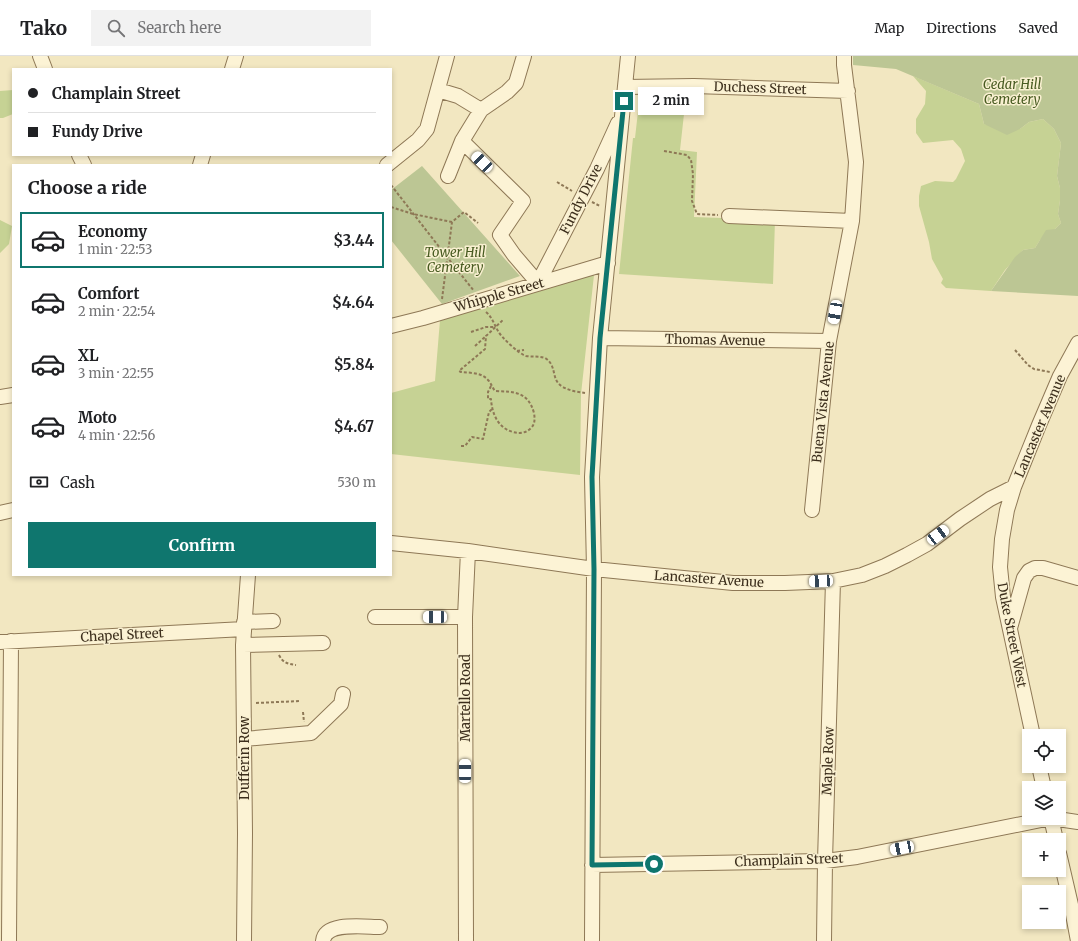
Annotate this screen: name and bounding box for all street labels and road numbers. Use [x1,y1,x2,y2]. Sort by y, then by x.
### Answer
street label: Duchess Street [713,78,807,98]
street label: Fundy Drive [556,161,606,237]
street label: Whipple Street [451,274,546,316]
street label: Thomas Avenue [665,331,765,349]
street label: Buena Vista Avenue [808,340,838,464]
street label: Lancaster Avenue [1011,372,1069,480]
street label: Lancaster Avenue [653,567,765,591]
street label: Duke Street West [993,581,1031,689]
street label: Chapel Street [80,624,164,646]
street label: Martello Road [457,654,474,742]
street label: Dufferin Row [236,715,253,800]
street label: Maple Row [818,725,838,796]
street label: Champlain Street [734,850,844,870]

